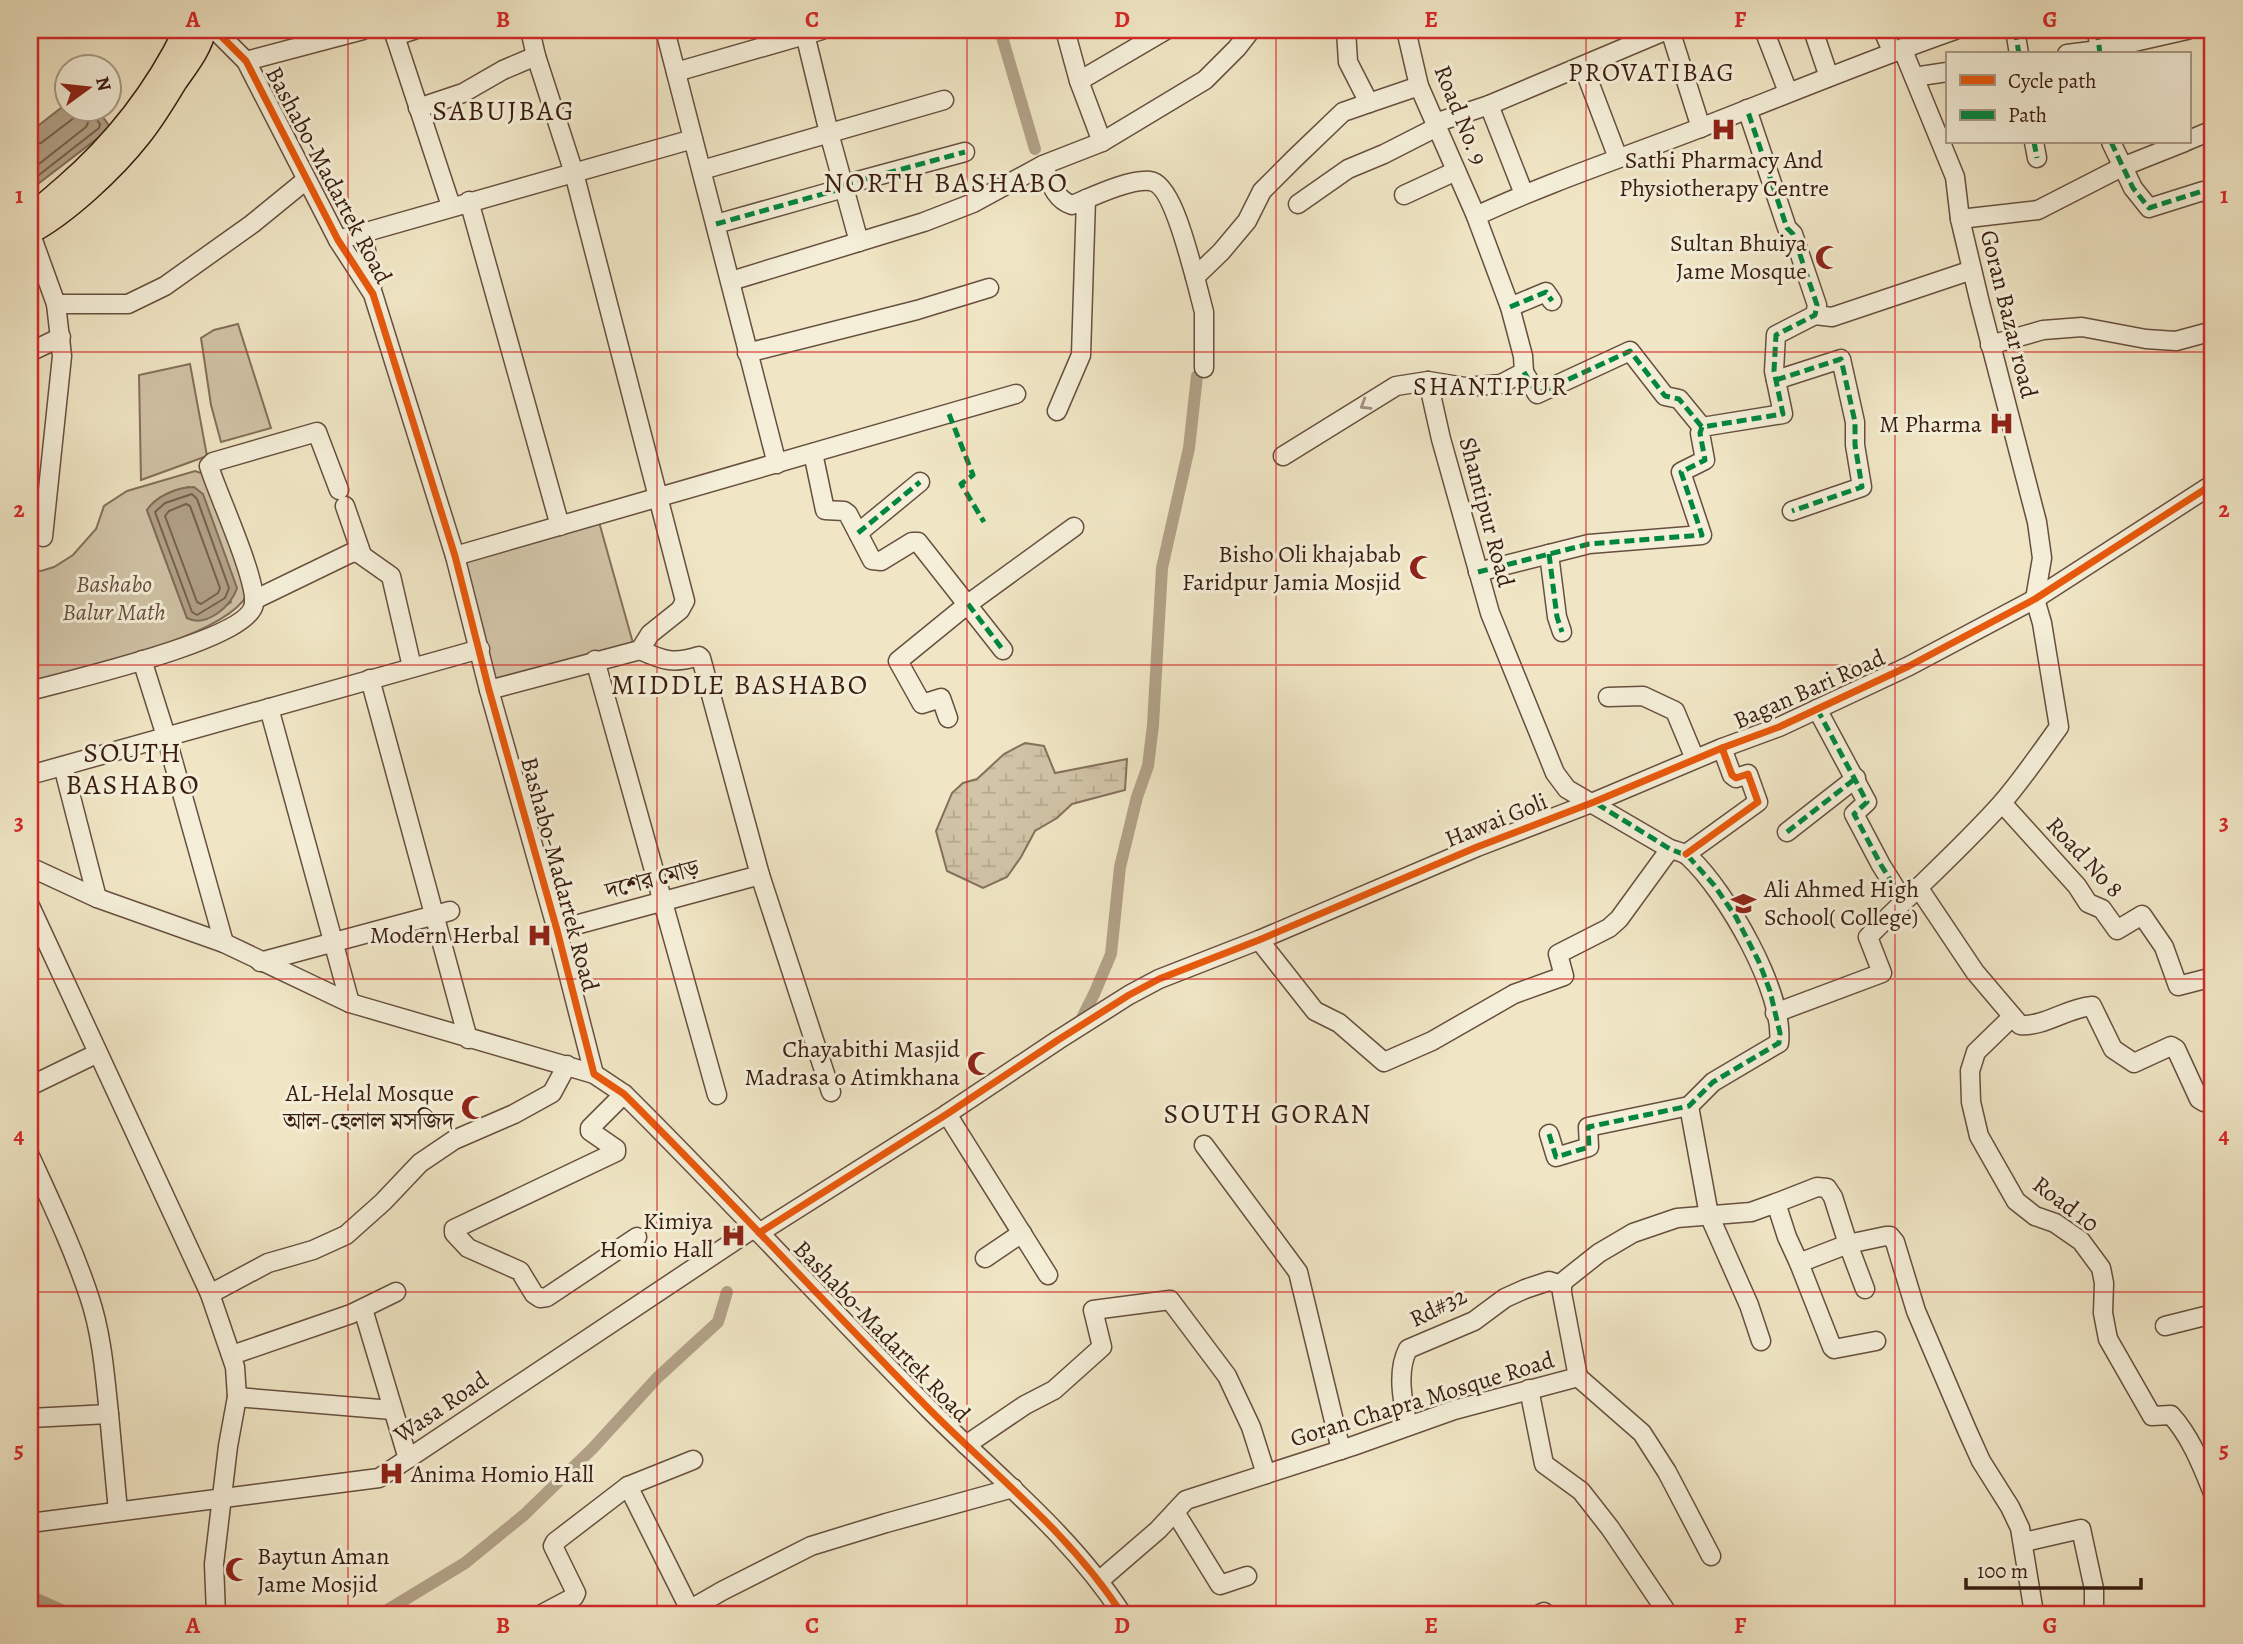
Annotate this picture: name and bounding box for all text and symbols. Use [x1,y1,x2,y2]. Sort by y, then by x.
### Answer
text: A [185,4,201,35]
text: B [496,4,510,35]
text: C [805,4,819,35]
text: D [1114,4,1130,35]
text: E [1424,4,1438,35]
text: F [1734,4,1747,35]
text: G [2042,4,2058,35]
north arrow [52,52,122,122]
legend [1946,52,2190,144]
district label: PROVATIBAG [1568,55,1736,90]
street label: Road No. 9 [1426,60,1496,170]
street label: Bashabo-Madartek Road [258,61,400,289]
text: Cycle path [2008,67,2097,95]
text: N [89,74,118,94]
district label: SABUJBAG [432,92,576,130]
text: Path [2008,101,2047,129]
hospital icon: Sathi Pharmacy And Physiotherapy Centre [1710,115,1738,143]
place label: Sathi Pharmacy And Physiotherapy Centre [1619,144,1829,204]
district label: NORTH BASHABO [823,164,1069,202]
text: 1 [15,180,23,211]
text: 1 [2220,180,2228,211]
place label: Sultan Bhuiya Jame Mosque [1670,227,1808,287]
street label: Goran Bazar road [1973,227,2045,402]
mosque icon: Sultan Bhuiya Jame Mosque [1813,243,1841,271]
district label: SHANTIPUR [1413,369,1569,404]
one-way arrow [1360,397,1373,410]
place label: M Pharma [1879,408,1983,440]
hospital icon: M Pharma [1988,410,2016,438]
street label: Shantipur Road [1452,434,1522,591]
text: 2 [13,494,25,525]
text: 2 [2218,494,2230,525]
place label: Bisho Oli khajabab Faridpur Jamia Mosjid [1182,538,1401,598]
mosque icon: Bisho Oli khajabab Faridpur Jamia Mosjid [1407,554,1435,582]
park label: Bashabo Balur Math [62,568,166,628]
street label: Bagan Bari Road [1728,641,1890,737]
district label: MIDDLE BASHABO [611,666,869,704]
district label: SOUTH BASHABO [65,734,201,804]
street label: Bashabo-Madartek Road [513,753,607,995]
street label: Hawai Goli [1440,785,1552,855]
text: 3 [14,807,24,838]
text: 3 [2219,807,2229,838]
street label: Road No 8 [2039,810,2131,904]
street label: দশের মোড় [601,851,703,907]
place label: Ali Ahmed High School( College) [1763,873,1919,933]
school or university icon: Ali Ahmed High School( College) [1730,889,1758,917]
place label: Modern Herbal [370,919,519,951]
hospital icon: Modern Herbal [525,921,553,949]
place label: Chayabithi Masjid Madrasa o Atimkhana [744,1033,961,1093]
mosque icon: Chayabithi Masjid Madrasa o Atimkhana [966,1049,994,1077]
place label: AL-Helal Mosque আল-হেলাল মসজিদ [282,1077,455,1137]
mosque icon: AL-Helal Mosque আল-হেলাল মসজিদ [460,1093,488,1121]
district label: SOUTH GORAN [1164,1095,1372,1133]
text: 4 [14,1120,25,1151]
text: 4 [2219,1120,2230,1151]
street label: Road 10 [2026,1168,2106,1240]
place label: Kimiya Homio Hall [599,1205,714,1265]
hospital icon: Kimiya Homio Hall [719,1221,747,1249]
street label: Bashabo-Madartek Road [787,1233,977,1429]
street label: Rd#32 [1404,1279,1472,1335]
street label: Goran Chapra Mosque Road [1286,1344,1558,1454]
street label: Wasa Road [387,1364,494,1451]
text: 5 [14,1434,24,1465]
text: 5 [2219,1434,2229,1465]
place label: Anima Homio Hall [410,1458,594,1490]
hospital icon: Anima Homio Hall [377,1460,405,1488]
place label: Baytun Aman Jame Mosjid [257,1540,389,1600]
scale bar [1966,1546,2142,1590]
mosque icon: Baytun Aman Jame Mosjid [223,1556,251,1584]
text: 100 m [1977,1557,2028,1585]
text: A [185,1610,201,1641]
text: B [496,1610,510,1641]
text: C [805,1610,819,1641]
text: D [1114,1610,1130,1641]
text: E [1424,1610,1438,1641]
text: F [1734,1610,1747,1641]
text: G [2042,1610,2058,1641]

